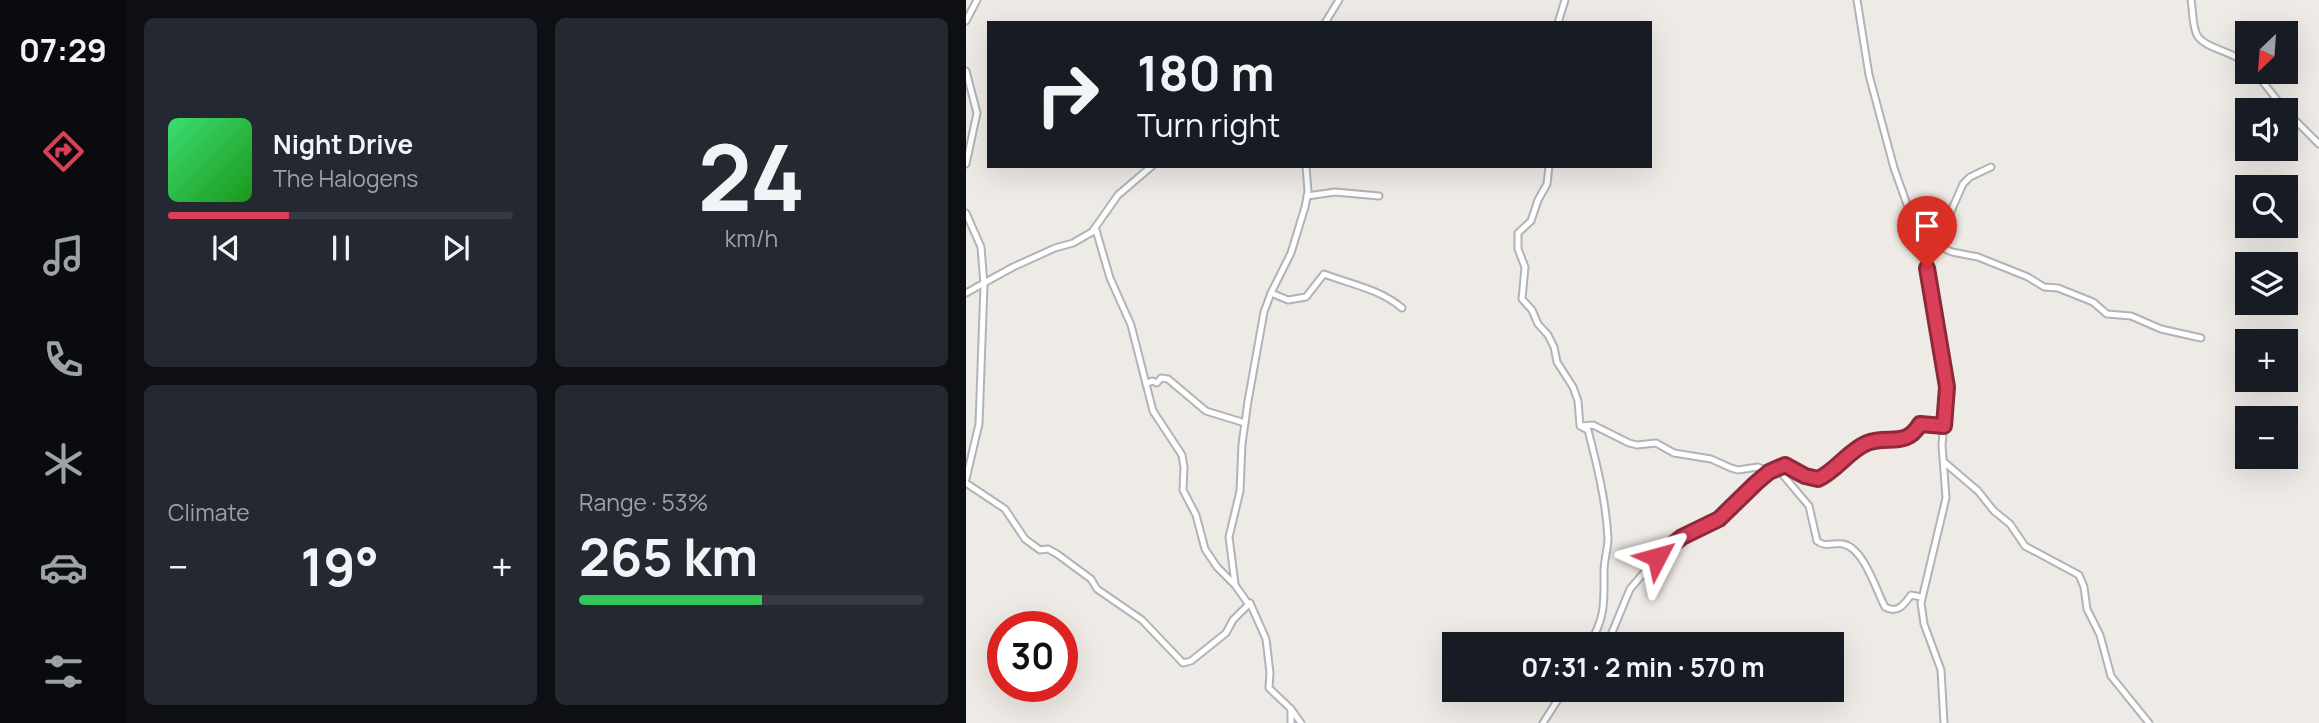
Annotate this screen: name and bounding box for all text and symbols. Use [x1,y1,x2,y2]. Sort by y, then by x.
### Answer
north arrow [2235,21,2298,84]
map controls [2235,21,2298,469]
text: 07:29 [19,28,107,72]
text: 180 m [1137,39,1275,106]
icon: right [1022,49,1113,140]
button: sound [2235,98,2298,161]
text: Turn right [1137,103,1280,147]
text: 24 [698,114,805,238]
text: Night Drive [273,126,413,162]
icon: directions [39,127,88,176]
text: The Halogens [273,162,418,194]
button: search [2235,175,2298,238]
pin [1897,196,1957,268]
icon: arrive [1908,207,1946,245]
text: km/h [725,222,778,254]
icon: previous [207,229,245,267]
icon: pause [322,229,360,267]
icon: next [437,229,475,267]
icon: music [39,231,88,280]
button: layers [2235,252,2298,315]
button: + [2235,329,2298,392]
icon: phone [39,335,88,384]
button: − [2235,406,2298,469]
icon: climate [39,439,88,488]
text: Range · 53% [579,486,708,518]
text: Climate [168,496,250,528]
position arrow [1620,520,1694,594]
text: 265 km [579,521,758,592]
text: 19° [301,531,379,602]
text: − [168,540,189,592]
text: + [491,540,513,592]
icon: car [39,543,88,592]
speed limit sign: 30 [987,611,1078,702]
icon: filters [39,647,88,696]
text: 07:31 · 2 min · 570 m [1521,649,1765,685]

